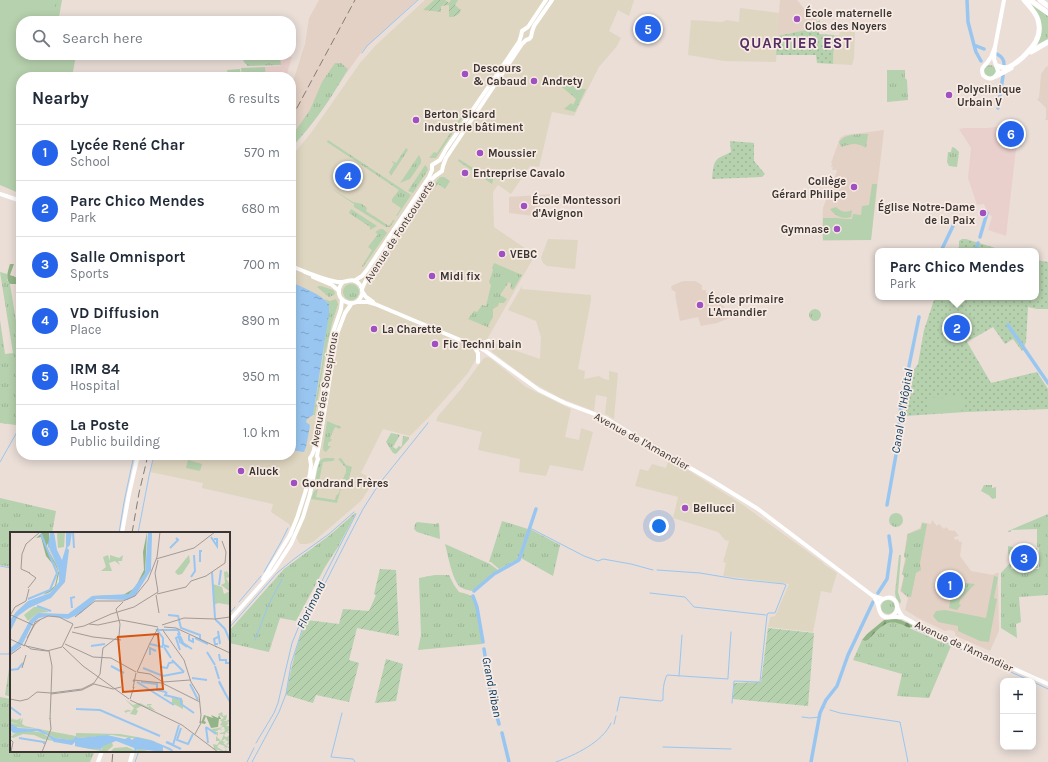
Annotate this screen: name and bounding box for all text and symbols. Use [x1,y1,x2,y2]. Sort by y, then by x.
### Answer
place label: École maternelle Clos des Noyers [805,5,892,33]
pin: 5 [635,14,661,44]
marker: École maternelle Clos des Noyers [792,14,802,24]
search box [16,16,296,60]
icon: search [30,27,52,49]
text: Search here [62,29,143,47]
district label: QUARTIER EST [740,34,852,52]
place label: Descours & Cabaud [473,62,527,88]
marker: Descours & Cabaud [460,69,470,79]
place label: Andrety [542,75,583,88]
marker: Andrety [529,76,539,86]
place label: Polyclinique Urbain V [957,83,1021,109]
text: Nearby [32,88,89,108]
marker: Polyclinique Urbain V [944,90,954,100]
text: 6 results [228,91,280,106]
place label: Berton Sicard industrie bâtiment [424,108,524,134]
marker: Berton Sicard industrie bâtiment [411,115,421,125]
pin: 6 [998,119,1024,149]
text: Lycée René Char [70,136,184,154]
text: 1 [43,145,47,160]
text: 570 m [244,145,280,160]
place label: Moussier [488,147,537,160]
marker: Moussier [475,148,485,158]
text: School [70,154,110,169]
pin: 4 [335,161,361,191]
place label: Entreprise Cavalo [473,167,565,180]
marker: Entreprise Cavalo [460,168,470,178]
place label: Collège Gérard Philipe [772,175,846,201]
street label: Avenue de Fontcouverte [362,177,437,285]
marker: Collège Gérard Philipe [849,182,859,192]
text: Parc Chico Mendes [70,192,205,210]
place label: École Montessori d'Avignon [532,192,621,220]
place label: Église Notre-Dame de la Paix [878,199,975,227]
text: 2 [41,201,49,216]
text: 680 m [242,201,280,216]
marker: École Montessori d'Avignon [519,201,529,211]
marker: Église Notre-Dame de la Paix [978,208,988,218]
text: Park [70,210,96,225]
place label: Gymnase [781,223,829,236]
marker: Gymnase [832,224,842,234]
text: Salle Omnisport [70,248,185,266]
place label: VEBC [510,248,537,261]
popup [875,248,1039,300]
marker: VEBC [497,249,507,259]
text: 3 [41,257,49,272]
text: 700 m [243,257,280,272]
text: Parc Chico Mendes [890,258,1024,276]
text: Sports [70,266,109,281]
place label: Midi fix [440,270,480,283]
marker: Midi fix [427,271,437,281]
text: Park [890,276,916,291]
place label: École primaire L'Amandier [708,291,784,319]
marker: École primaire L'Amandier [695,300,705,310]
text: VD Diffusion [70,304,159,322]
text: 4 [41,313,49,328]
text: 890 m [242,313,280,328]
pin: 2 [944,313,970,343]
text: Place [70,322,101,337]
place label: La Charette [382,323,442,336]
marker: La Charette [369,324,379,334]
street label: Avenue des Souspirous [308,330,341,448]
place label: Fic Techni bain [443,338,522,351]
marker: Fic Techni bain [430,339,440,349]
text: IRM 84 [70,360,120,378]
water label: Canal de l'Hôpital [888,368,916,454]
text: 5 [41,369,49,384]
text: 950 m [242,369,280,384]
text: Hospital [70,378,120,393]
street label: Avenue de l'Amandier [592,410,692,473]
text: La Poste [70,416,129,434]
text: 6 [41,425,49,440]
text: 1.0 km [243,425,280,440]
text: Public building [70,434,160,449]
place label: Aluck [249,465,279,478]
marker: Aluck [236,466,246,476]
place label: Gondrand Frères [302,477,389,490]
marker: Gondrand Frères [289,478,299,488]
place label: Bellucci [693,502,735,515]
marker: Bellucci [680,503,690,513]
your location [649,516,669,536]
inset map [10,532,230,752]
pin: 3 [1011,543,1037,573]
pin: 1 [937,570,963,600]
water label: Florimond [294,579,329,631]
street label: Avenue de l'Amandier [913,618,1015,675]
water label: Grand Riban [479,656,505,718]
map controls [1000,678,1036,750]
button: + [1000,678,1036,714]
button: − [1000,714,1036,750]

